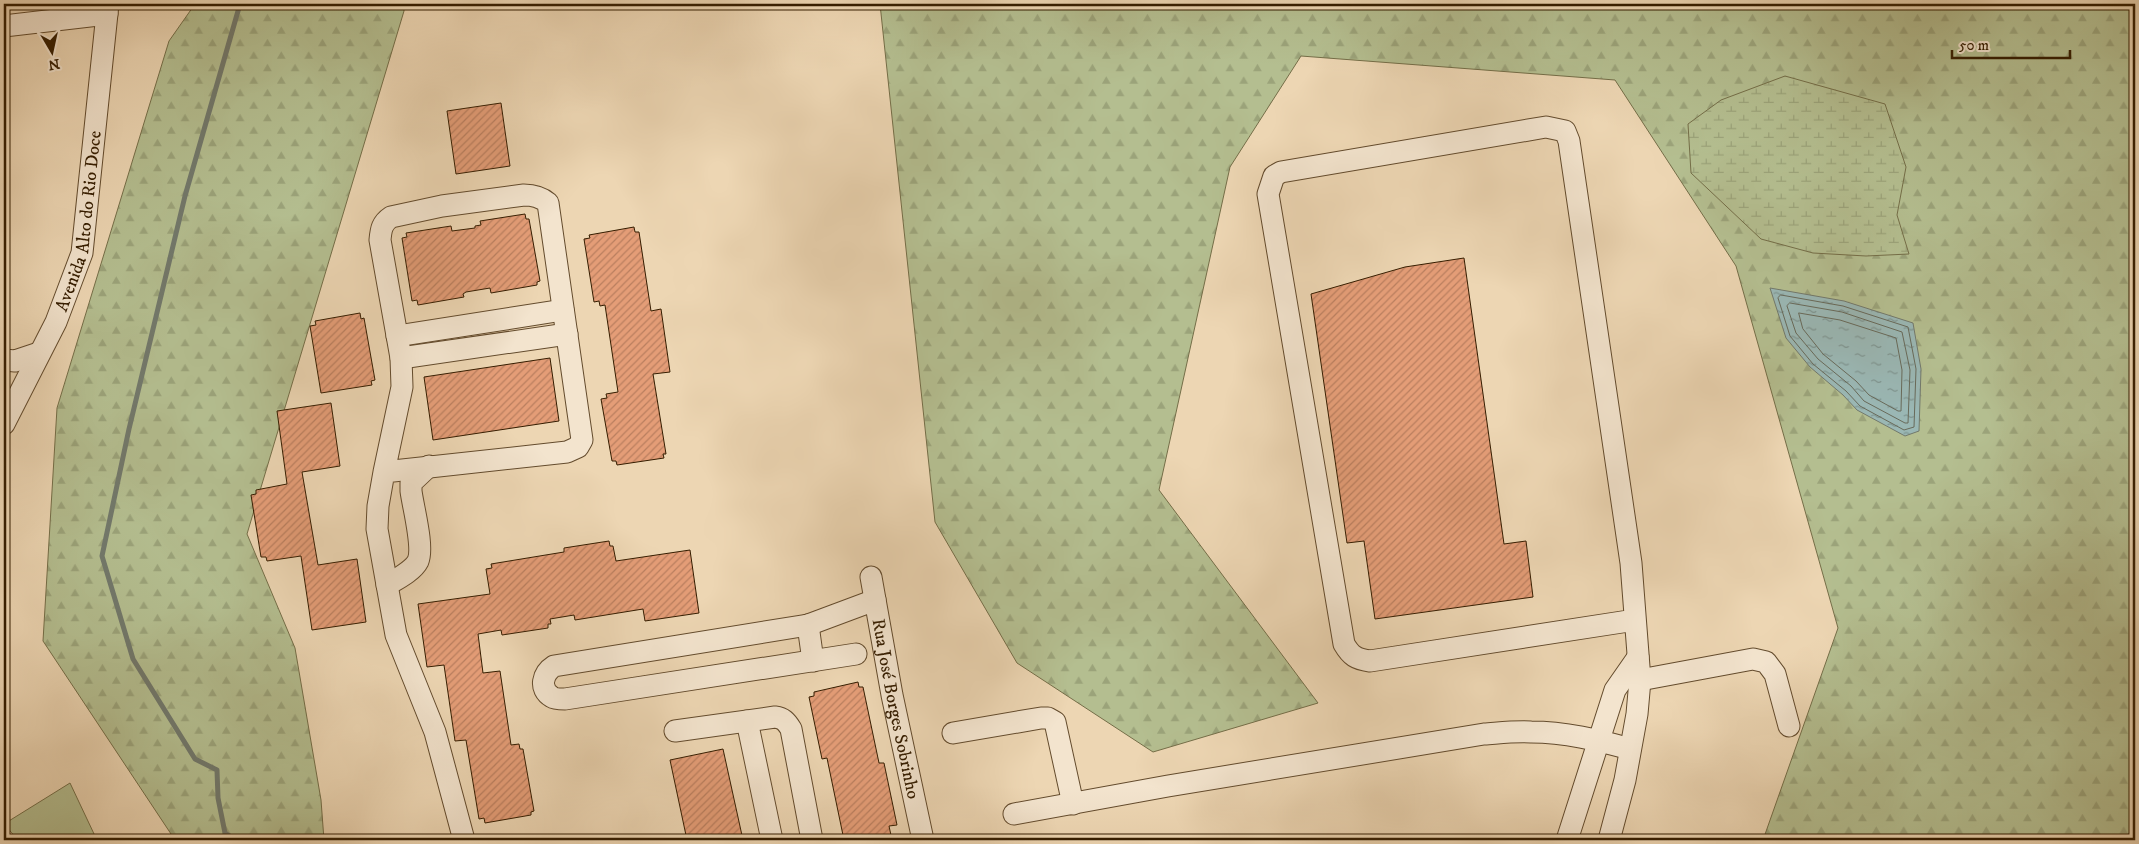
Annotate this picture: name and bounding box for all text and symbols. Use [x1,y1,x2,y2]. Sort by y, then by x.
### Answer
north arrow [28,28,78,78]
scale bar [1952,28,2069,60]
text: 50 m [1959,36,1989,55]
text: N [46,54,61,74]
street label: Avenida Alto do Rio Doce [51,130,107,315]
street label: Rua José Borges Sobrinho [867,617,924,801]

